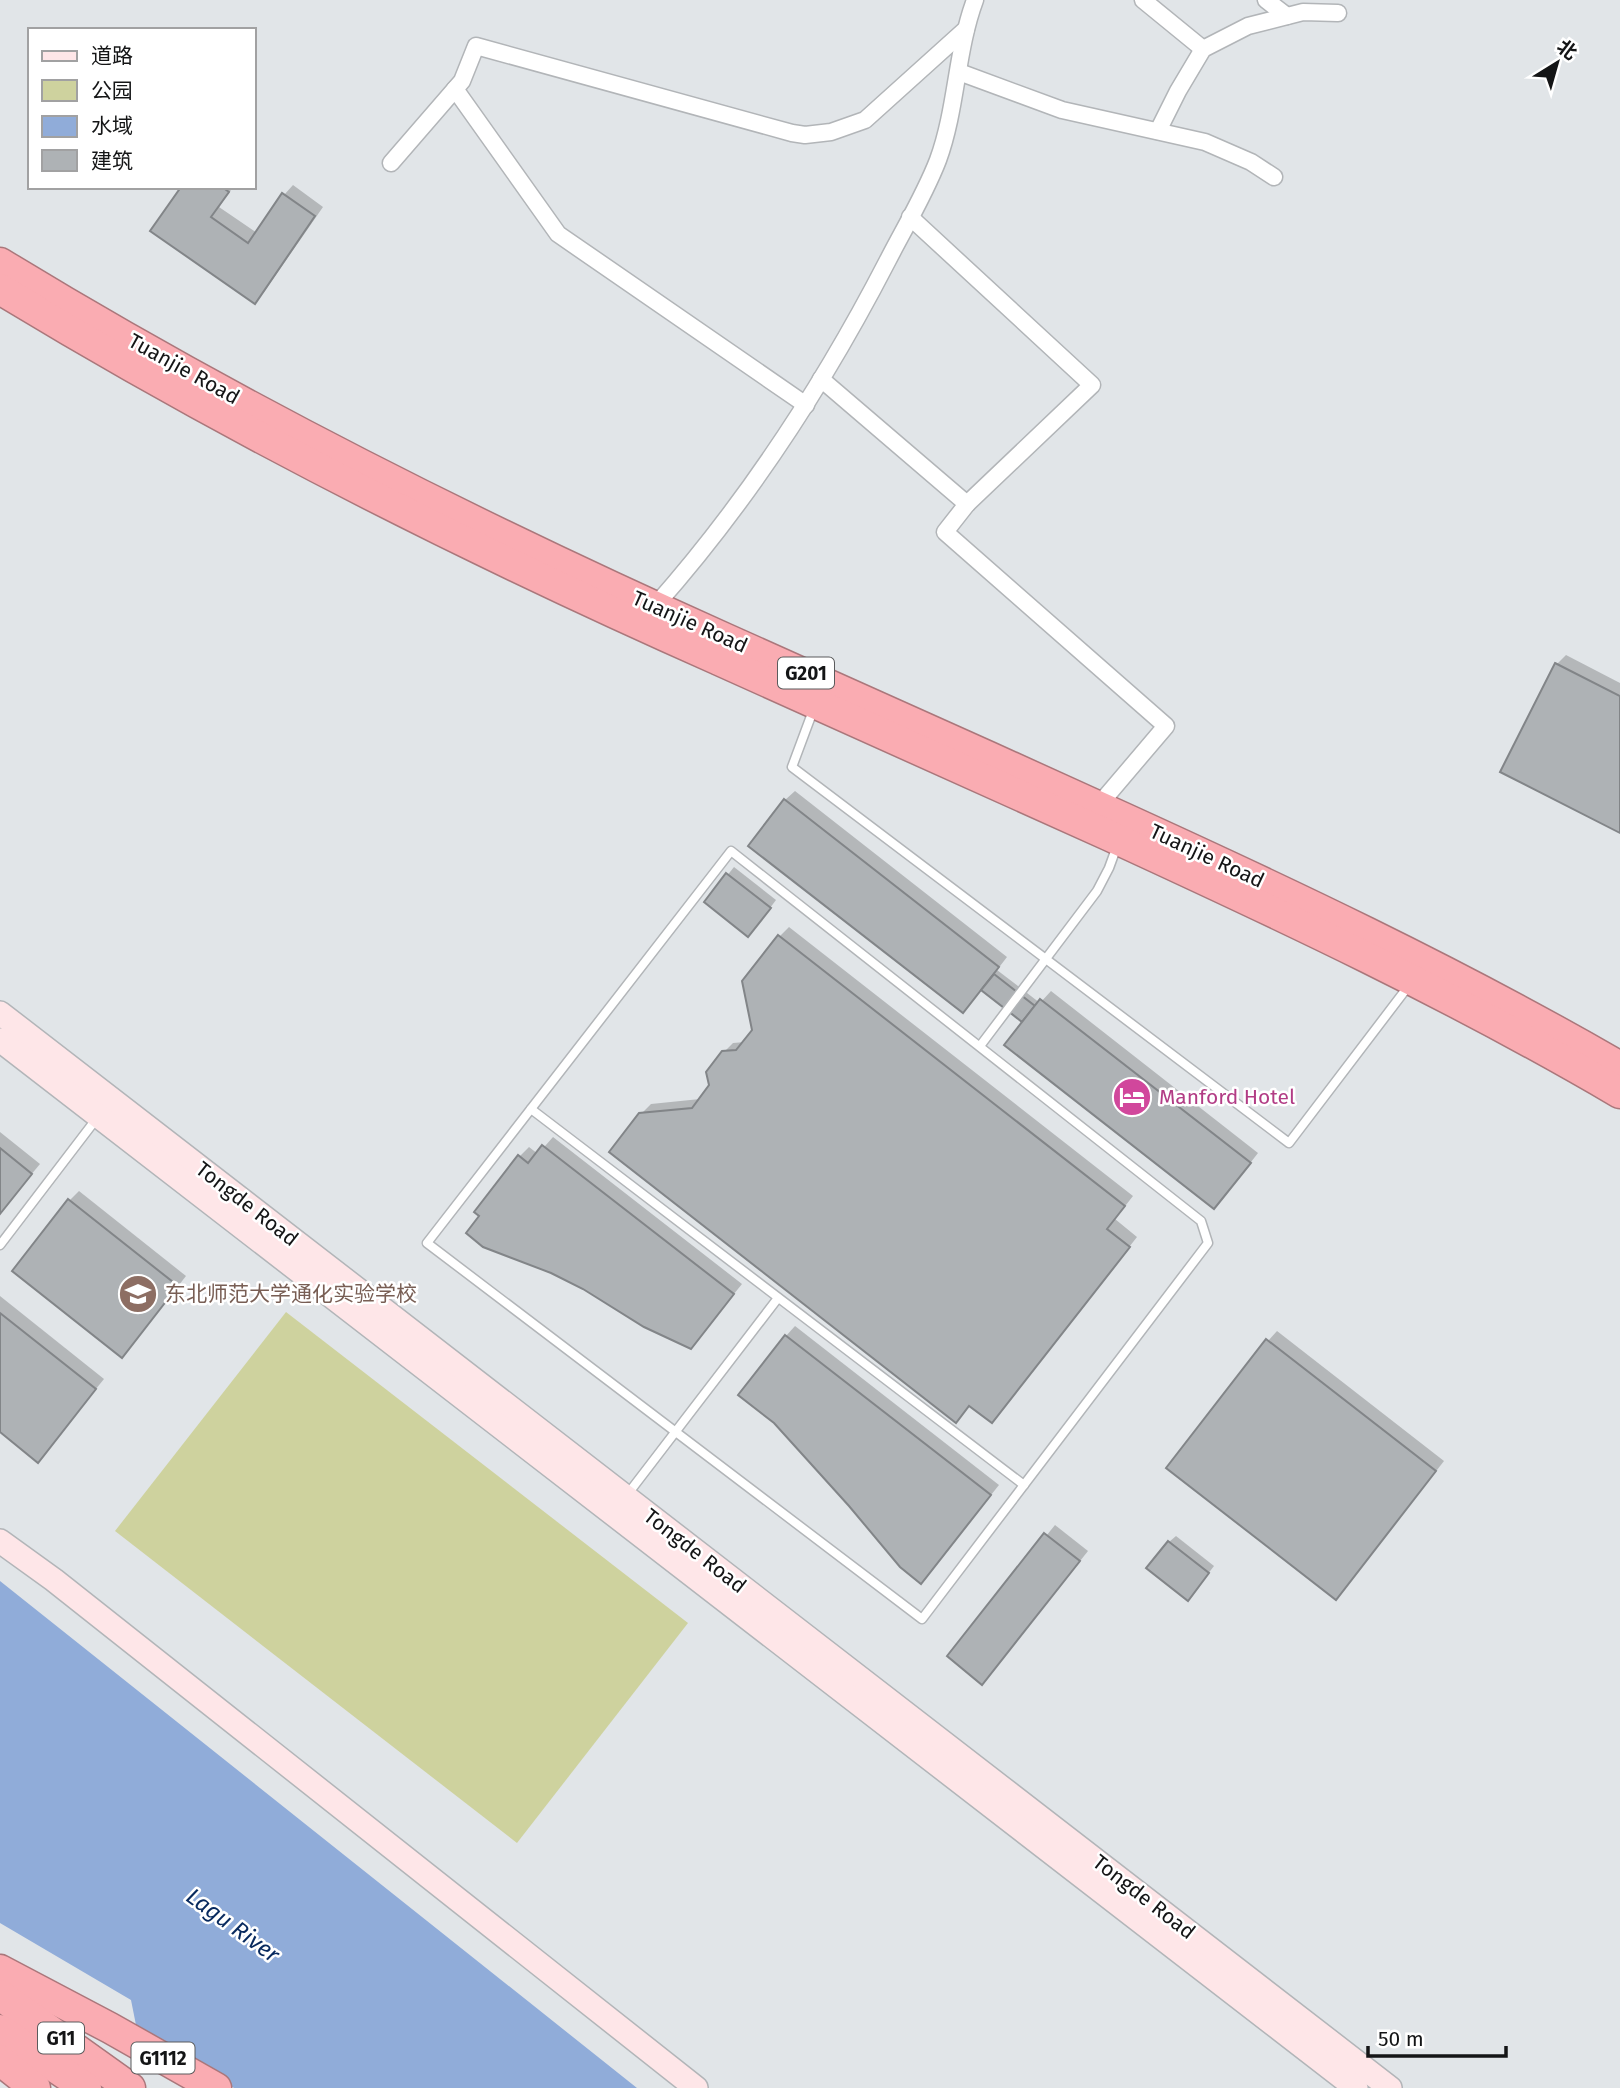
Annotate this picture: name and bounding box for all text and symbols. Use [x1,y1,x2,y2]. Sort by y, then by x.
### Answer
legend [28,28,256,189]
north arrow [1522,28,1592,98]
text: 北 [1552,35,1581,65]
text: 道路 [91,43,133,69]
text: 公园 [91,78,133,104]
text: 水域 [91,113,133,139]
text: 建筑 [91,148,133,174]
street label: Tuanjie Road [124,328,244,410]
street label: Tuanjie Road [628,585,752,659]
road number: G201 [778,658,834,688]
street label: Tuanjie Road [1146,818,1268,894]
hotel icon: Manford Hotel [1111,1076,1153,1118]
place label: Manford Hotel [1159,1084,1295,1110]
street label: Tongde Road [191,1156,303,1252]
school or university icon: 东北师范大学通化实验学校 [117,1273,159,1315]
place label: 东北师范大学通化实验学校 [165,1281,417,1307]
street label: Tongde Road [639,1503,751,1599]
street label: Tongde Road [1088,1849,1200,1945]
water label: Lagu River [181,1882,286,1969]
scale bar [1368,2014,1506,2058]
road number: G11 [38,2022,84,2054]
text: 50 m [1378,2026,1424,2052]
road number: G1112 [132,2042,194,2074]

